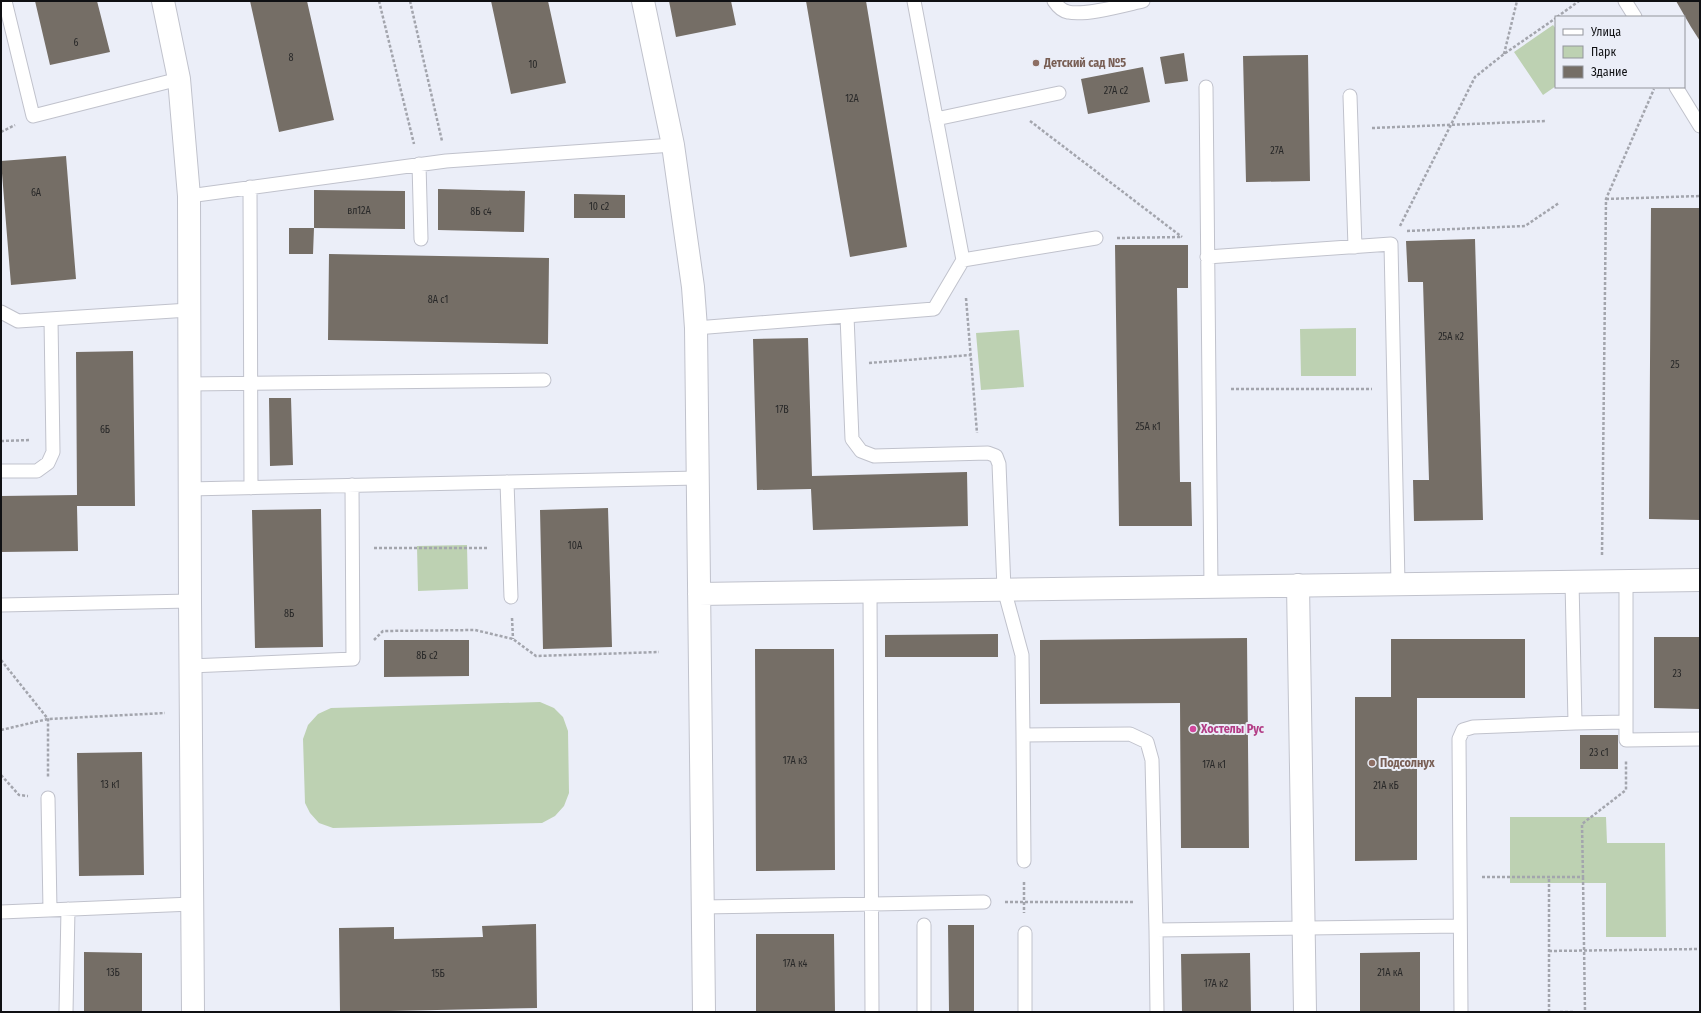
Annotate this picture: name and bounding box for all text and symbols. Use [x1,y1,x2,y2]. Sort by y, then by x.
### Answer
legend [1555,16,1685,88]
text: Улица [1590,25,1621,39]
house number: 6 [74,37,79,49]
text: Парк [1591,45,1617,59]
house number: 8 [289,52,294,64]
place label: Детский сад №5 [1043,56,1126,70]
marker: Детский сад №5 [1031,58,1041,68]
house number: 10 [528,59,538,71]
text: Здание [1591,65,1627,79]
house number: 27А с2 [1104,85,1129,97]
house number: 12А [845,93,860,105]
house number: 27А [1270,145,1284,157]
house number: 6А [31,187,42,199]
house number: 10 с2 [589,201,610,213]
house number: вл12А [347,205,372,217]
house number: 8Б с4 [470,206,492,218]
house number: 8А с1 [428,294,448,306]
house number: 25А к2 [1438,331,1464,343]
house number: 25 [1671,359,1680,371]
house number: 17В [775,404,789,416]
house number: 25А к1 [1135,421,1161,433]
house number: 6Б [100,424,110,436]
house number: 10А [568,540,583,552]
house number: 8Б [284,608,294,620]
house number: 8Б с2 [416,650,438,662]
house number: 23 [1673,668,1682,680]
place label: Хостелы Рус [1200,722,1265,736]
marker: Хостелы Рус [1188,724,1198,734]
house number: 23 с1 [1589,747,1609,759]
house number: 17А к3 [783,755,808,767]
place label: Подсолнух [1380,756,1435,770]
marker: Подсолнух [1367,758,1377,768]
house number: 17А к1 [1202,759,1226,771]
house number: 13 к1 [100,779,120,791]
house number: 21А кБ [1373,780,1399,792]
house number: 17А к4 [783,958,807,970]
house number: 13Б [106,967,120,979]
house number: 21А кА [1377,967,1404,979]
house number: 15Б [431,968,445,980]
house number: 17А к2 [1204,978,1229,990]

